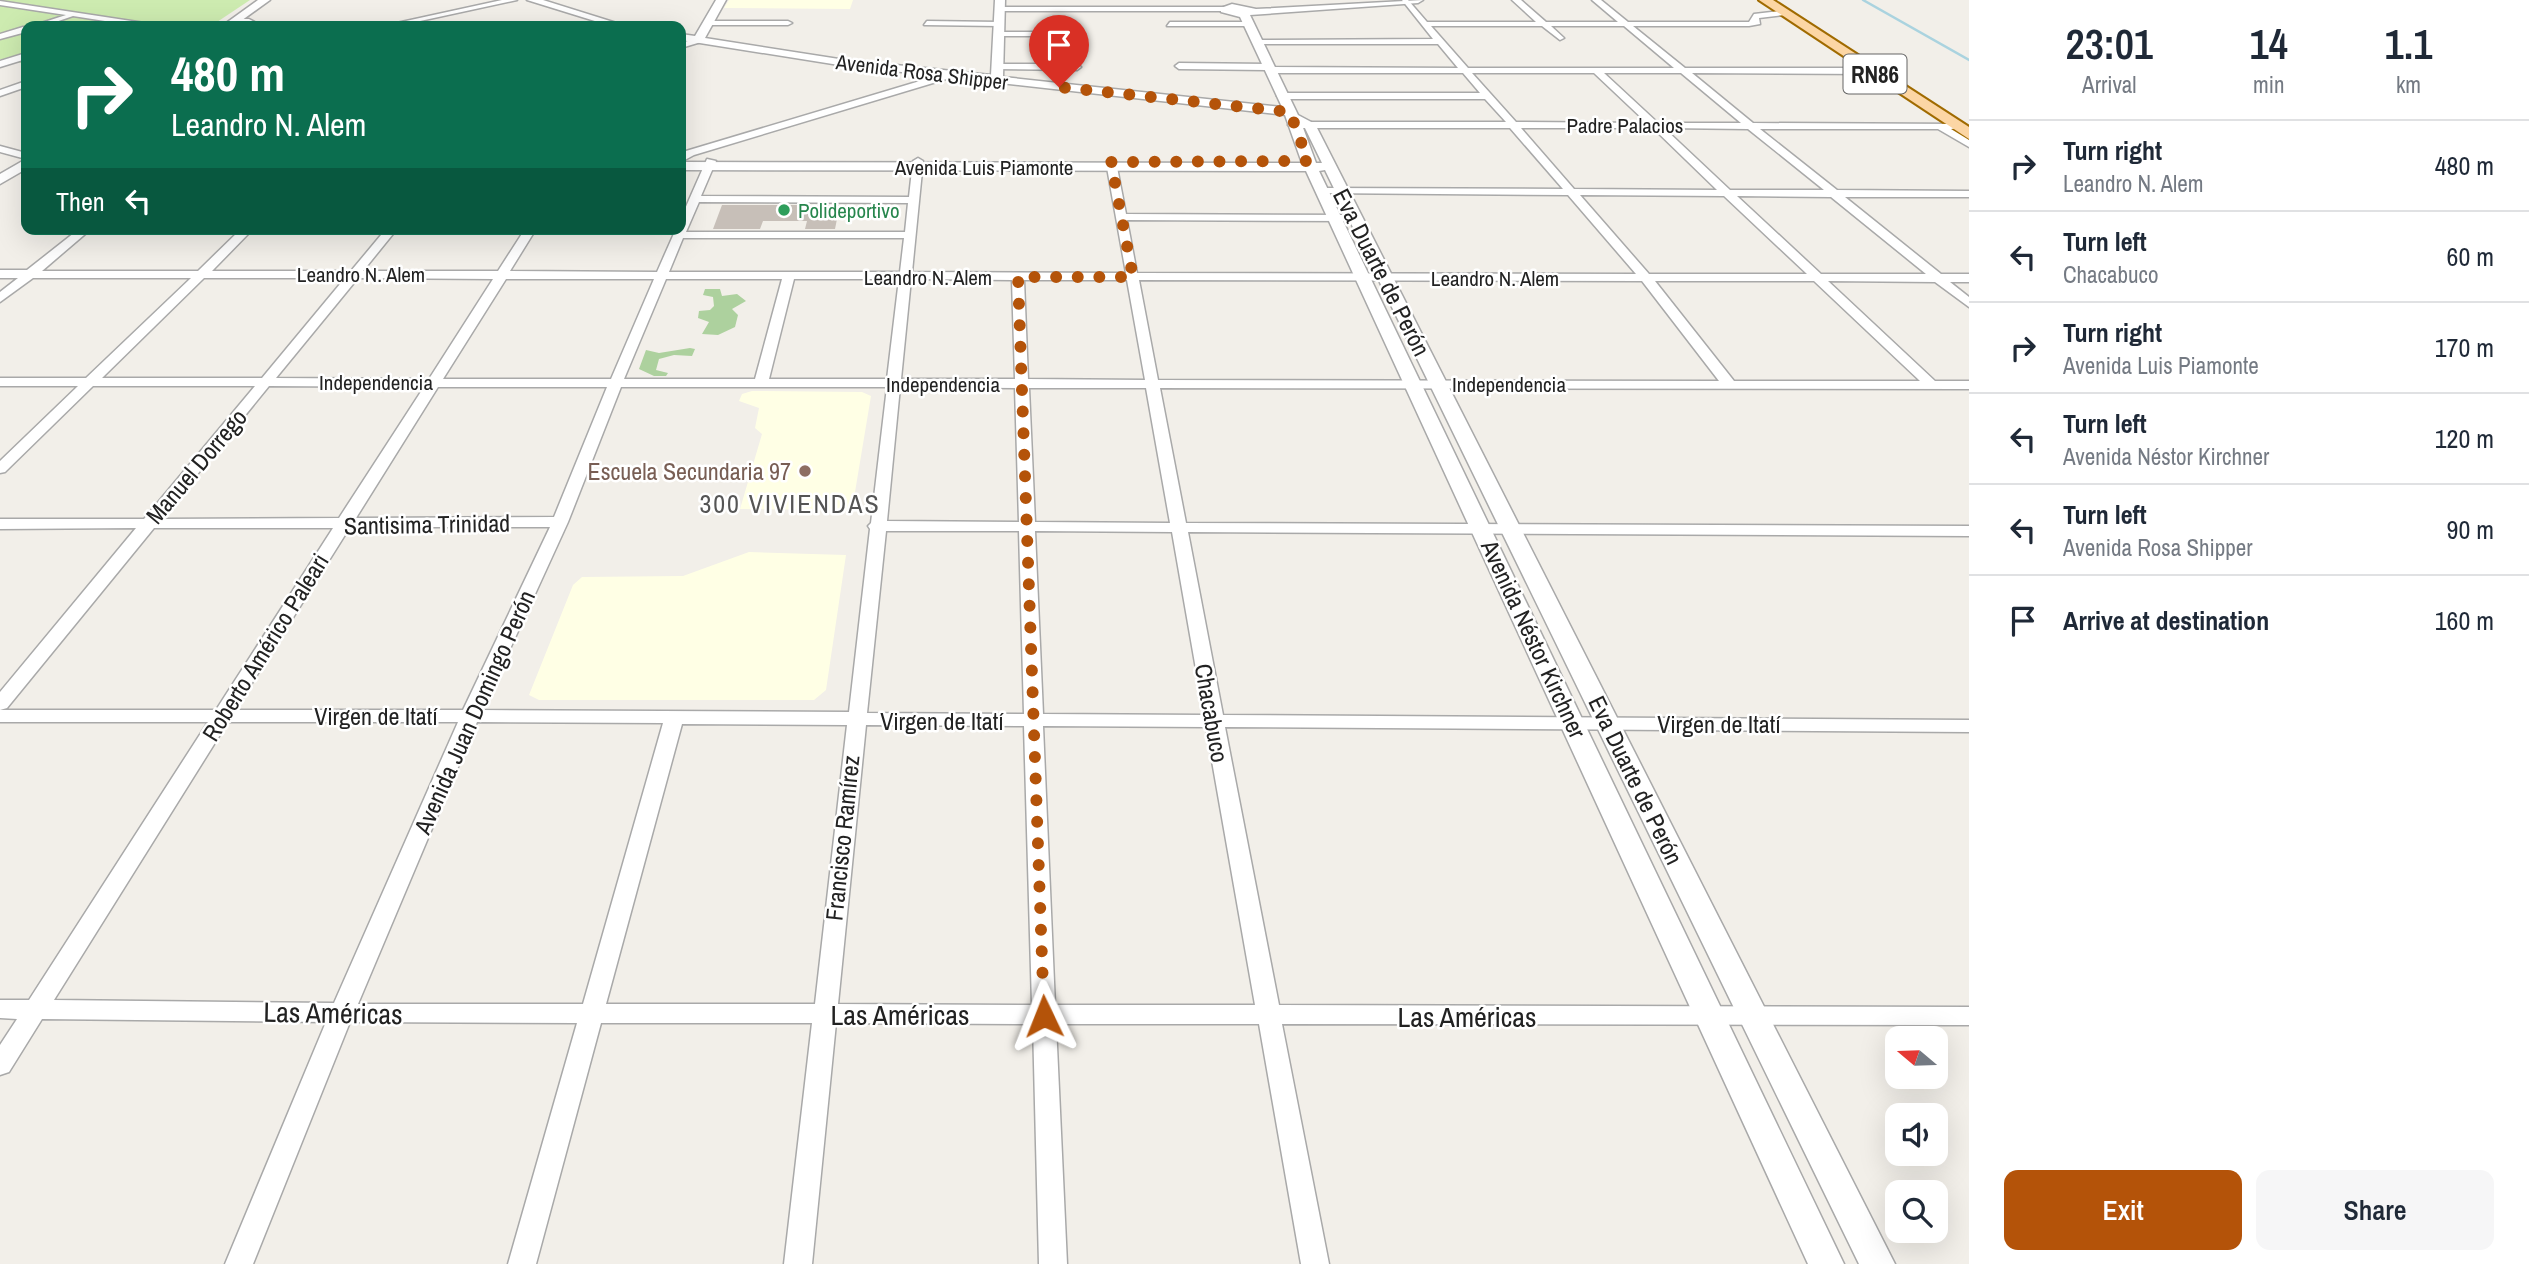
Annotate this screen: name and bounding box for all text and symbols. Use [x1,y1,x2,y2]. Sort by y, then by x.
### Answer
pin [1029,15,1089,87]
text: 23:01 [2066,16,2153,72]
text: 14 [2250,16,2288,72]
text: 1.1 [2385,16,2432,72]
icon: arrive [1040,26,1078,64]
text: 480 m [171,40,285,106]
street label: Avenida Rosa Shipper [833,47,1010,97]
icon: right [56,49,147,140]
road number: RN86 [1843,54,1906,94]
text: Arrival [2082,69,2137,100]
text: min [2253,69,2284,100]
text: km [2396,69,2421,100]
text: Leandro N. Alem [171,103,366,146]
street label: Padre Palacios [1567,111,1683,140]
text: Turn right [2063,133,2162,168]
icon: right [2004,147,2042,185]
text: 480 m [2435,148,2494,183]
street label: Avenida Luis Piamonte [894,153,1073,182]
text: Leandro N. Alem [2063,168,2203,199]
icon: left [119,182,157,220]
street label: Eva Duarte de Perón [1326,183,1438,361]
text: Then [56,184,105,219]
place label: Polideportivo [798,196,899,225]
marker: Polideportivo [776,202,792,218]
text: Turn left [2063,224,2147,259]
icon: left [2004,238,2042,276]
text: 60 m [2447,239,2494,274]
text: Chacabuco [2063,259,2158,290]
street label: Leandro N. Alem [297,260,425,289]
street label: Leandro N. Alem [864,263,992,292]
street label: Leandro N. Alem [1431,264,1559,293]
text: Turn right [2063,315,2162,350]
icon: right [2004,329,2042,367]
text: 170 m [2435,330,2494,365]
text: Avenida Luis Piamonte [2063,350,2259,381]
street label: Independencia [319,368,433,397]
street label: Independencia [886,370,1000,399]
street label: Independencia [1452,370,1566,399]
street label: Manuel Dorrego [138,402,254,530]
text: Turn left [2063,406,2147,441]
icon: left [2004,420,2042,458]
text: 120 m [2435,421,2494,456]
text: Avenida Néstor Kirchner [2063,441,2269,472]
place label: Escuela Secundaria 97 [588,455,791,487]
marker: Escuela Secundaria 97 [797,463,813,479]
district label: 300 VIVIENDAS [699,486,881,521]
text: Turn left [2063,497,2147,532]
street label: Santisima Trinidad [344,507,510,541]
icon: left [2004,511,2042,549]
text: 90 m [2447,512,2494,547]
text: Avenida Rosa Shipper [2063,532,2252,563]
street label: Avenida Néstor Kirchner [1474,534,1594,744]
street label: Roberto Américo Paleari [194,547,336,747]
street label: Avenida Juan Domingo Perón [405,585,542,840]
icon: arrive [2004,602,2042,640]
text: Arrive at destination [2063,603,2269,638]
text: 160 m [2435,603,2494,638]
street label: Chacabuco [1188,661,1236,765]
street label: Eva Duarte de Perón [1581,690,1691,870]
street label: Virgen de Itatí [314,700,438,732]
street label: Virgen de Itatí [880,705,1004,737]
street label: Virgen de Itatí [1657,708,1781,740]
street label: Francisco Ramírez [817,754,867,922]
position arrow [1007,979,1081,1053]
street label: Las Américas [263,993,403,1033]
street label: Las Américas [830,996,970,1034]
street label: Las Américas [1397,998,1537,1036]
north arrow [1885,1026,1948,1088]
map controls [1885,1026,1948,1243]
button: sound [1885,1103,1948,1166]
button: Exit [2004,1170,2242,1250]
button: Share [2256,1170,2494,1250]
button: search [1885,1180,1948,1243]

